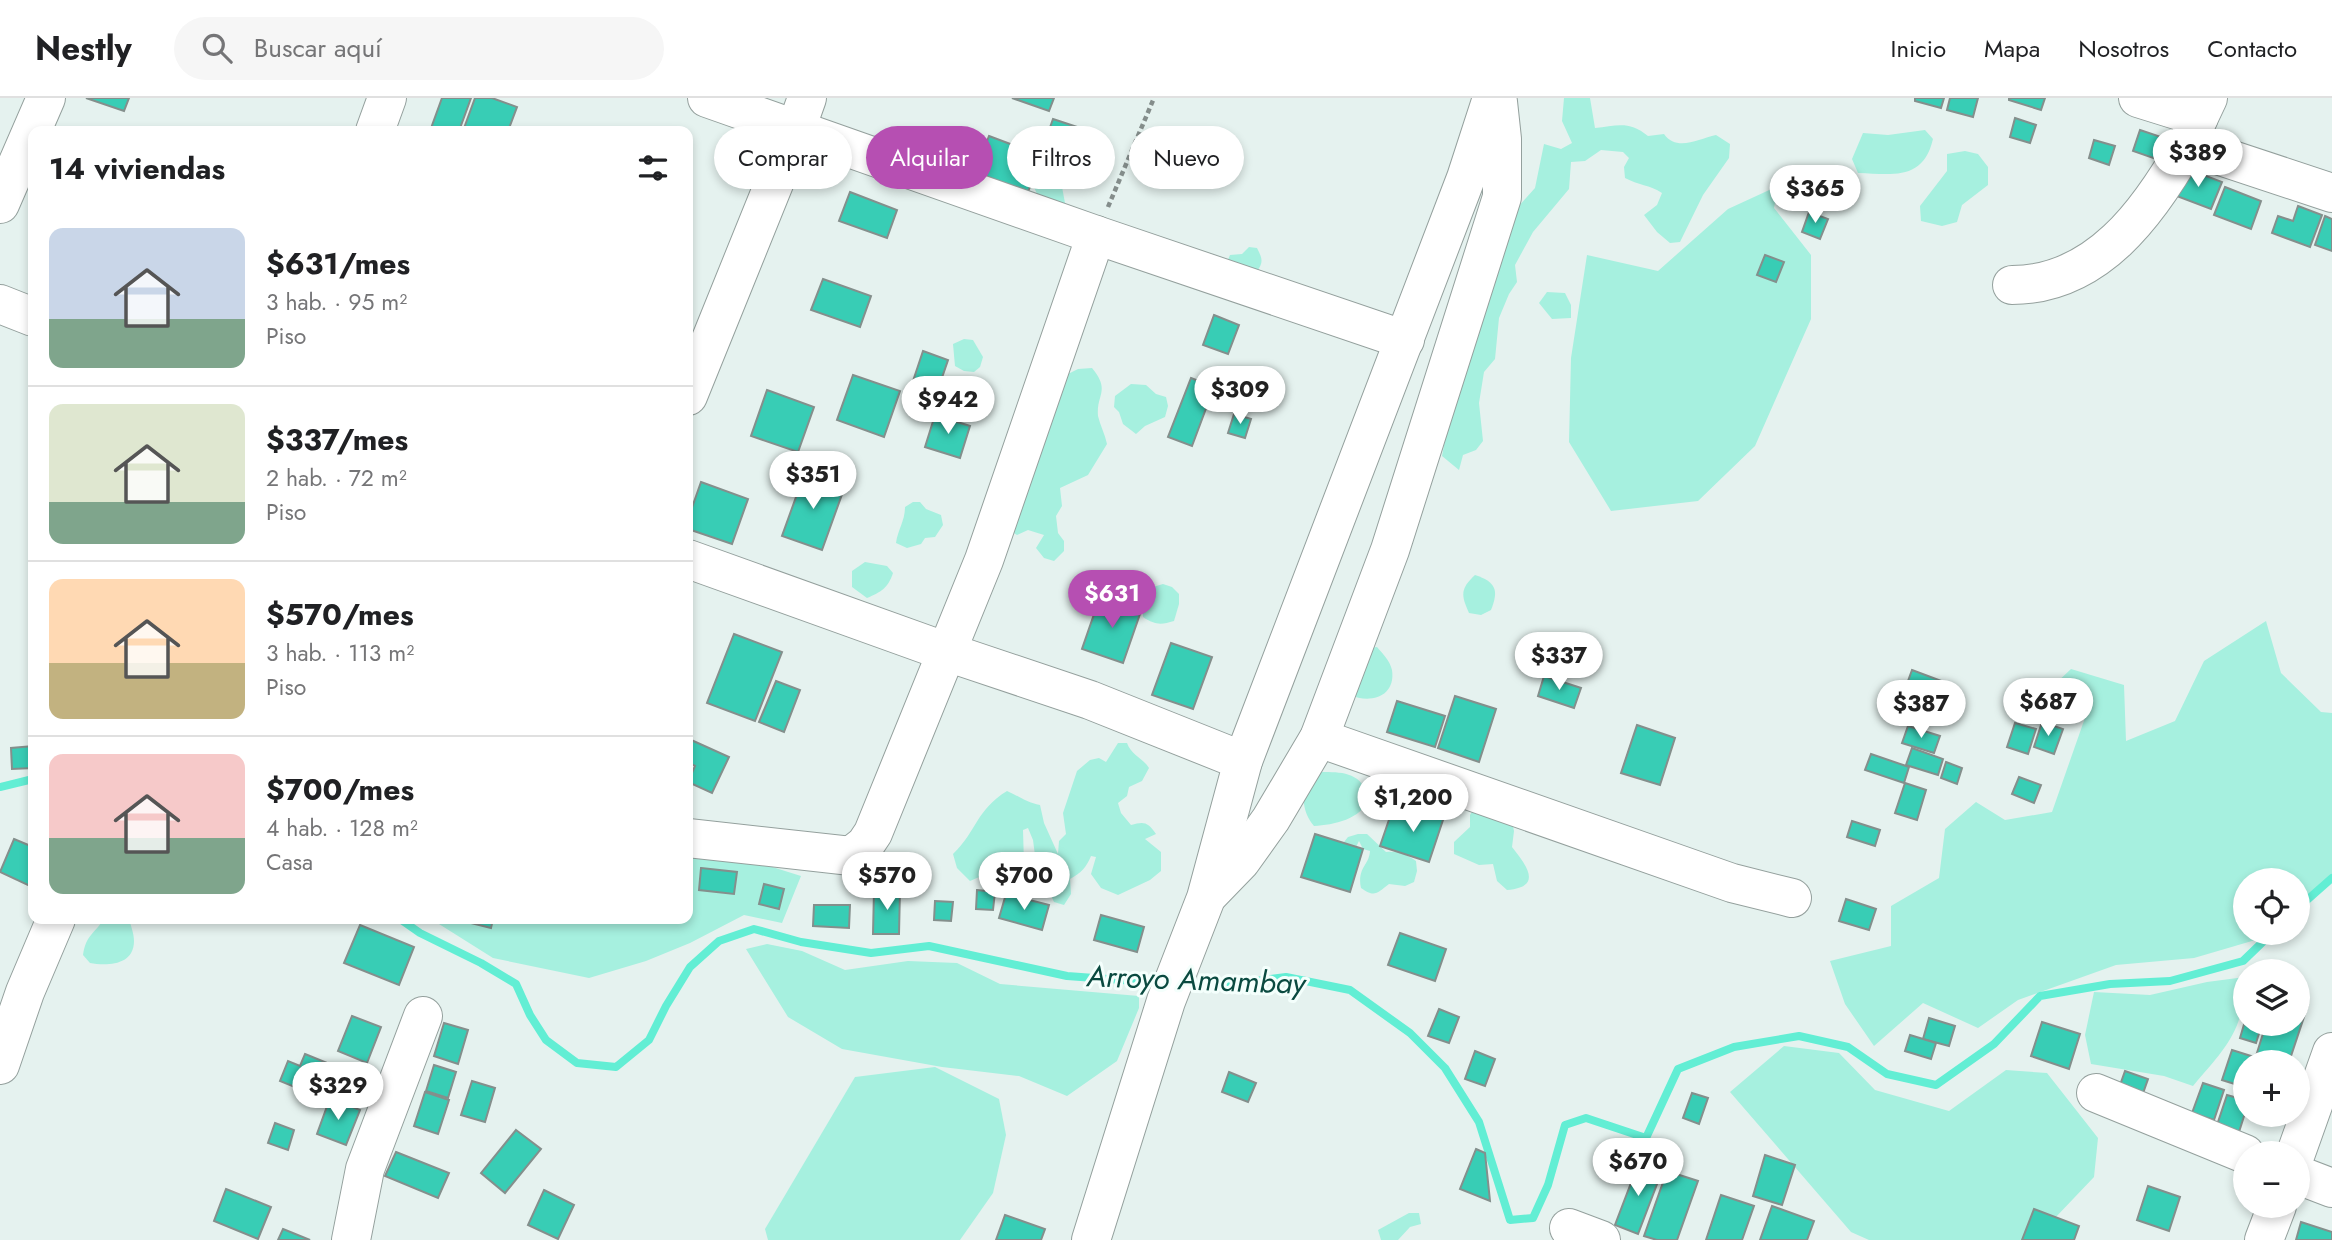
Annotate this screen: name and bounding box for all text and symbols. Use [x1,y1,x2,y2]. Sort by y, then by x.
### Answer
search box [174,17,664,80]
text: Nestly [35,25,132,72]
icon: search [198,29,236,67]
text: Buscar aquí [254,29,382,67]
text: Inicio [1891,31,1946,66]
text: Mapa [1984,31,2040,66]
text: Nosotros [2078,31,2169,66]
text: Contacto [2207,31,2297,66]
chip: Comprar [714,126,852,189]
chip: Alquilar [866,126,993,189]
chip: Filtros [1007,126,1115,189]
chip: Nuevo [1129,126,1244,189]
pin: $389 [2157,130,2239,189]
text: $389 [2169,135,2227,169]
text: 14 viviendas [49,147,225,190]
icon: filters [634,149,672,187]
pin: $365 [1774,166,1856,225]
text: $365 [1786,171,1844,205]
text: $631/mes [266,242,410,285]
icon: home [105,256,189,340]
text: 3 hab. · 95 m² [266,285,407,319]
text: Piso [266,319,306,353]
pin: $309 [1199,366,1281,426]
text: $309 [1210,372,1270,406]
pin: $942 [907,376,989,436]
text: $942 [918,382,978,416]
text: $337/mes [266,418,408,461]
icon: home [105,432,189,516]
pin: $351 [772,452,854,511]
text: $351 [785,457,841,491]
text: 2 hab. · 72 m² [266,461,407,495]
text: Piso [266,495,306,529]
pin: $631 [1071,570,1153,630]
text: $631 [1084,576,1140,610]
text: $570/mes [266,593,414,636]
icon: home [105,607,189,691]
pin: $337 [1518,632,1600,692]
text: 3 hab. · 113 m² [266,636,414,670]
text: $337 [1531,638,1587,672]
text: Piso [266,670,306,704]
pin: $687 [2007,678,2089,738]
pin: $387 [1880,680,1962,740]
text: $687 [2019,684,2077,718]
text: $387 [1893,686,1949,720]
text: $700/mes [266,768,414,811]
pin: $1,200 [1356,774,1470,834]
text: $1,200 [1373,780,1453,814]
icon: home [105,782,189,866]
text: 4 hab. · 128 m² [266,811,418,845]
text: Casa [266,845,313,879]
pin: $570 [846,852,928,912]
pin: $700 [983,852,1065,912]
text: $570 [858,858,916,892]
text: $700 [995,858,1053,892]
map controls [2233,868,2310,1218]
button: locate [2233,868,2310,945]
water label: Arroyo Amambay [1085,954,1308,1005]
button: layers [2233,959,2310,1036]
button: + [2233,1050,2310,1127]
pin: $329 [297,1062,379,1122]
text: $329 [308,1068,368,1102]
pin: $670 [1597,1138,1679,1198]
button: − [2233,1141,2310,1218]
text: $670 [1609,1144,1667,1178]

